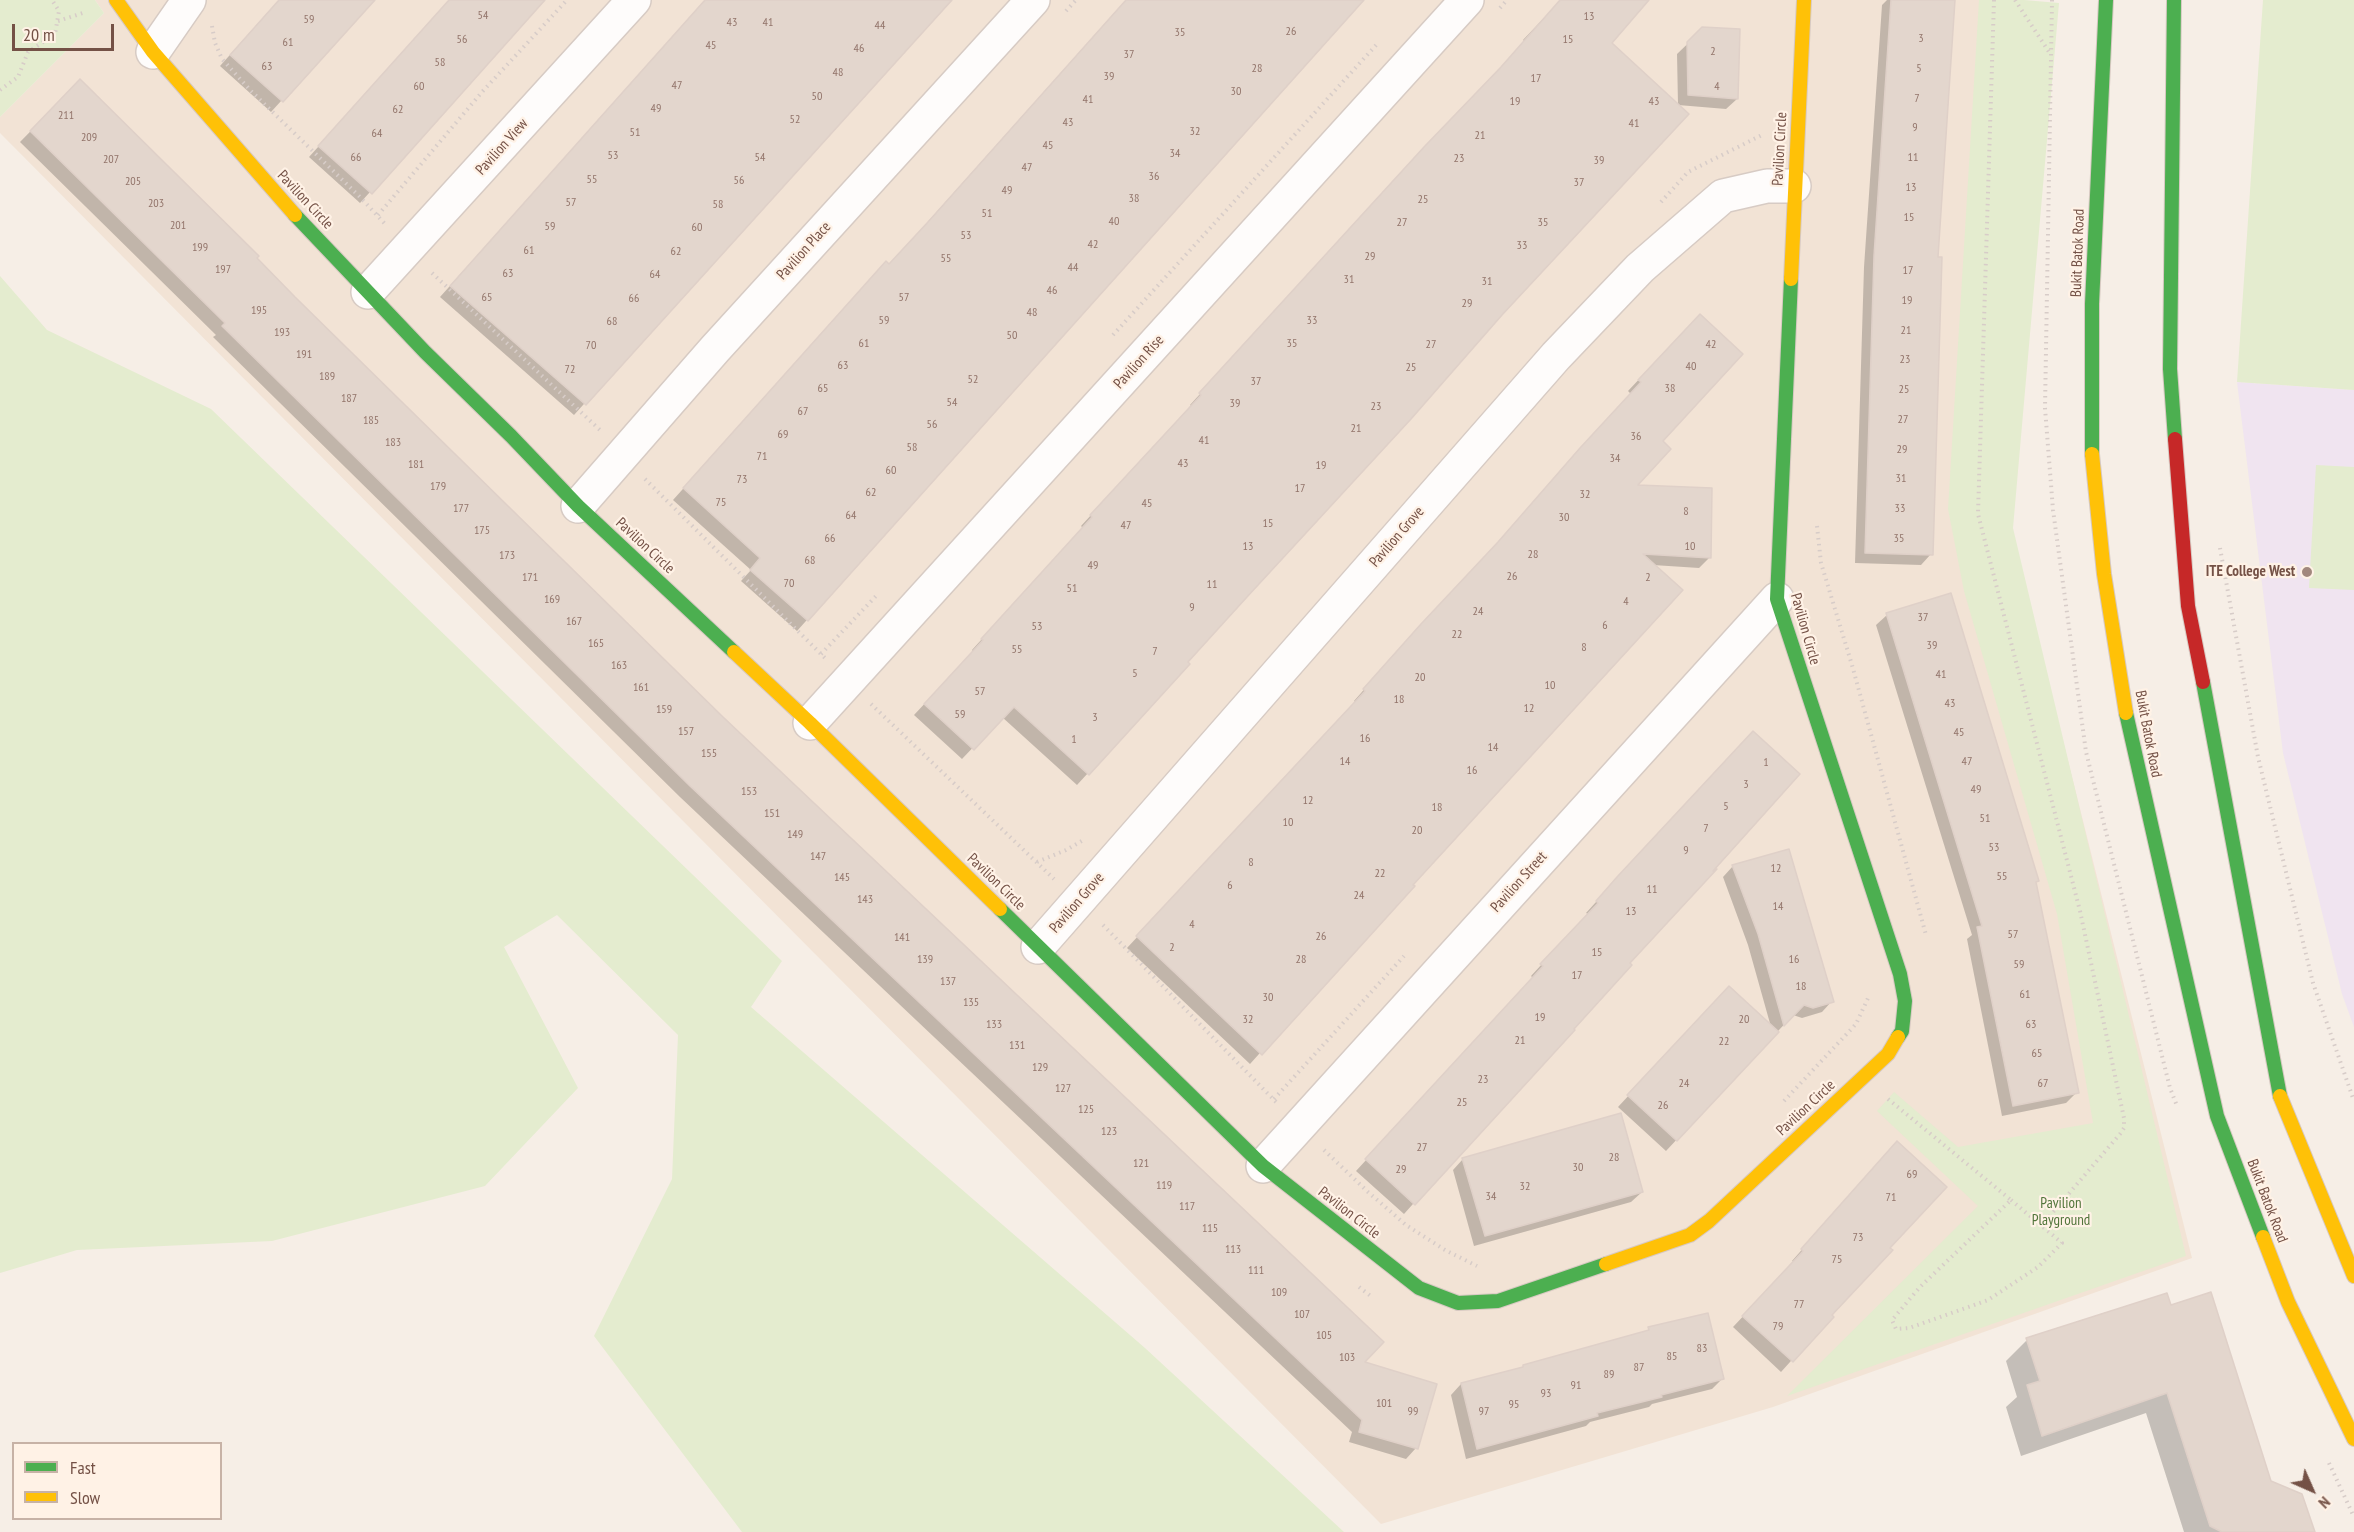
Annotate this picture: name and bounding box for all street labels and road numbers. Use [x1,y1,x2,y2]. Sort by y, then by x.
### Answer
street label: Pavilion Circle [1769,112,1791,186]
street label: Pavilion View [472,115,532,179]
street label: Pavilion Circle [273,167,337,233]
street label: Bukit Batok Road [2067,209,2089,297]
street label: Pavilion Place [773,218,835,284]
street label: Pavilion Rise [1110,331,1168,393]
street label: Pavilion Grove [1366,503,1428,571]
street label: Pavilion Circle [612,514,678,578]
street label: Pavilion Circle [1786,591,1824,667]
street label: Bukit Batok Road [2131,689,2165,779]
street label: Pavilion Street [1487,848,1551,916]
street label: Pavilion Circle [963,850,1029,914]
street label: Pavilion Grove [1046,869,1108,937]
street label: Pavilion Circle [1773,1076,1839,1140]
street label: Bukit Batok Road [2243,1157,2291,1245]
street label: Pavilion Circle [1314,1183,1384,1243]

